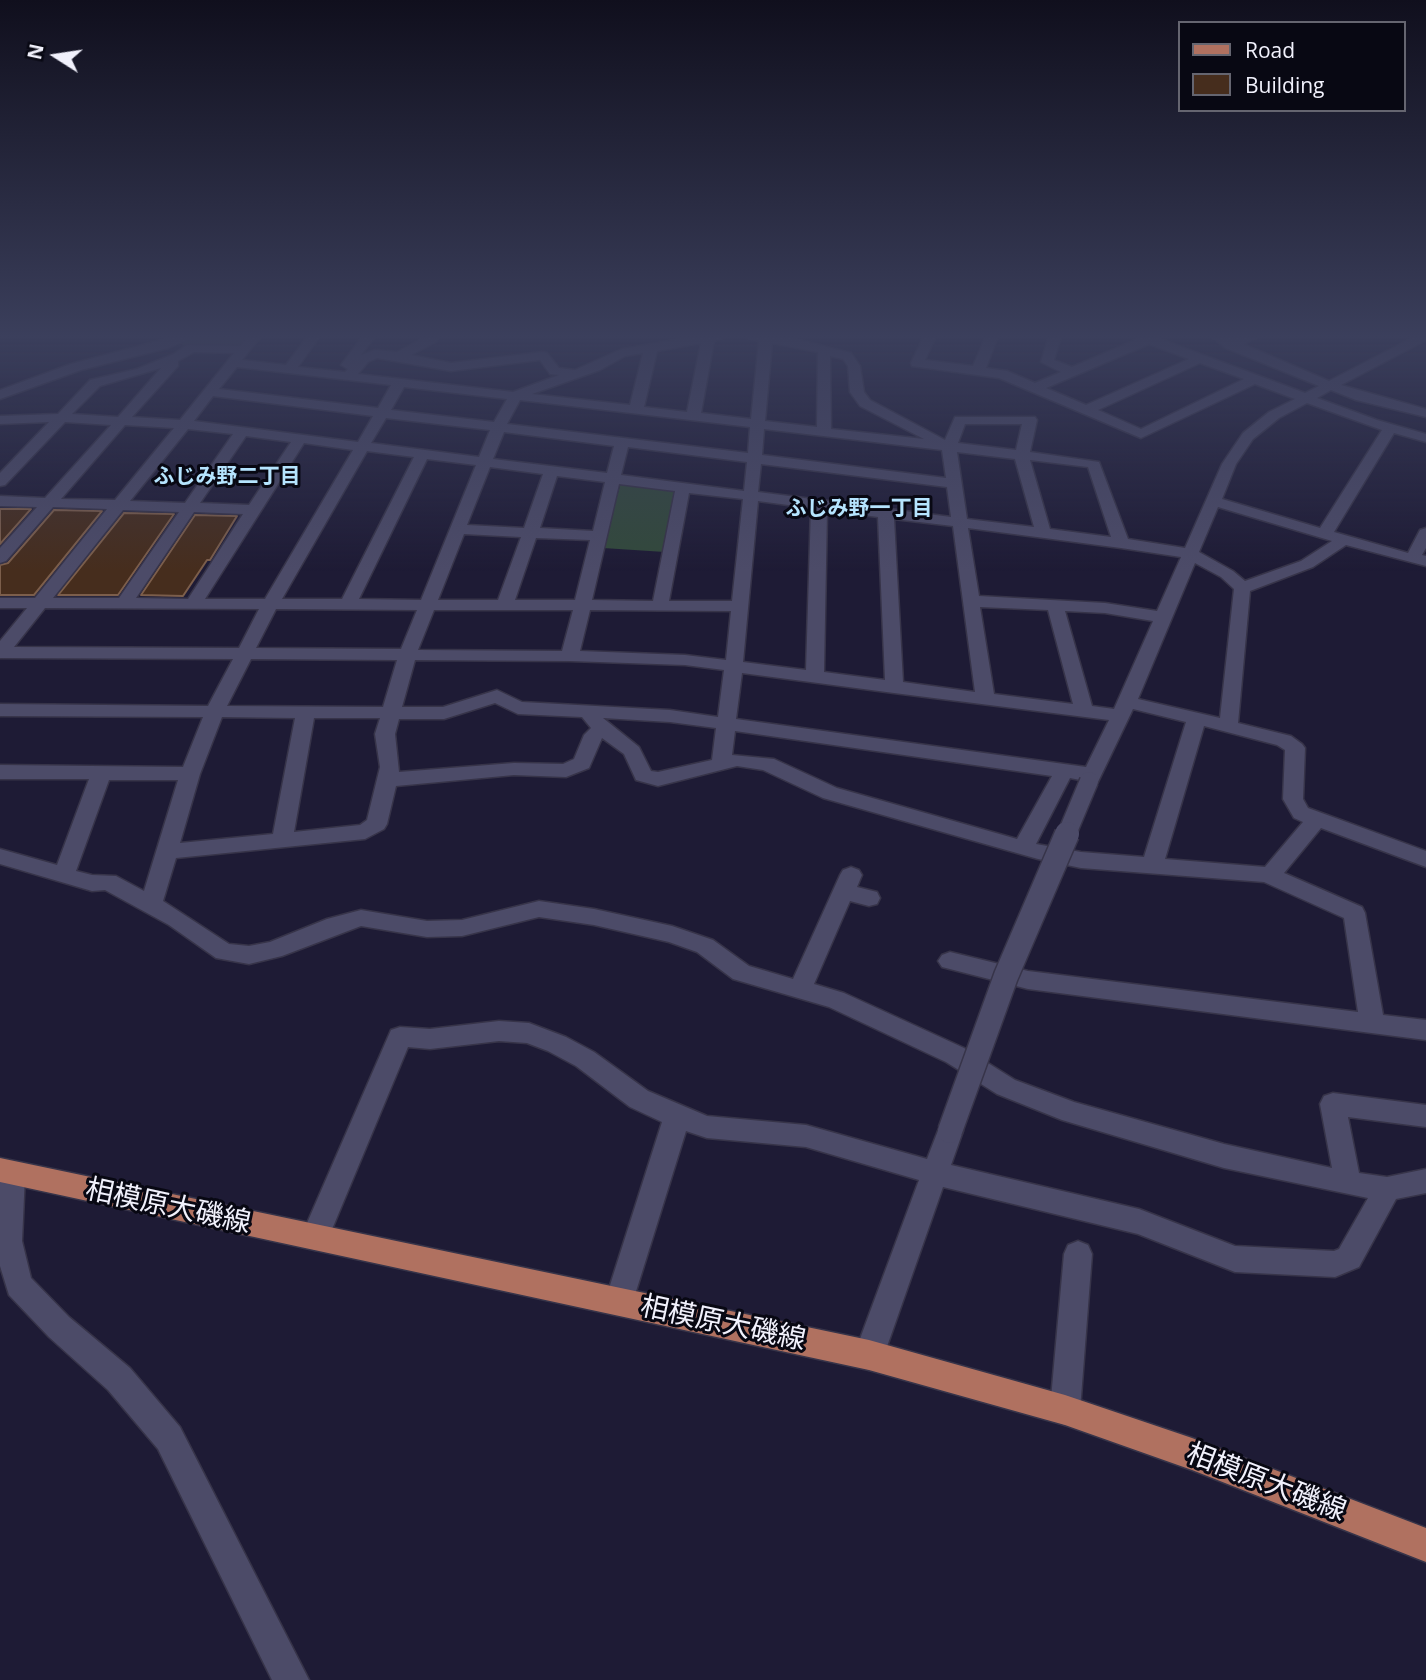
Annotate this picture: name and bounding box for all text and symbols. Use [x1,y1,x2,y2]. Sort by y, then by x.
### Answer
north arrow [21,21,91,91]
legend [1178,21,1405,112]
text: Road [1245,36,1295,64]
text: N [21,41,50,62]
text: Building [1245,71,1324,99]
district label: ふじみ野二丁目 [154,464,300,490]
district label: ふじみ野一丁目 [786,496,932,522]
street label: 相模原大磯線 [82,1173,254,1241]
street label: 相模原大磯線 [637,1290,809,1358]
street label: 相模原大磯線 [1182,1437,1350,1529]

